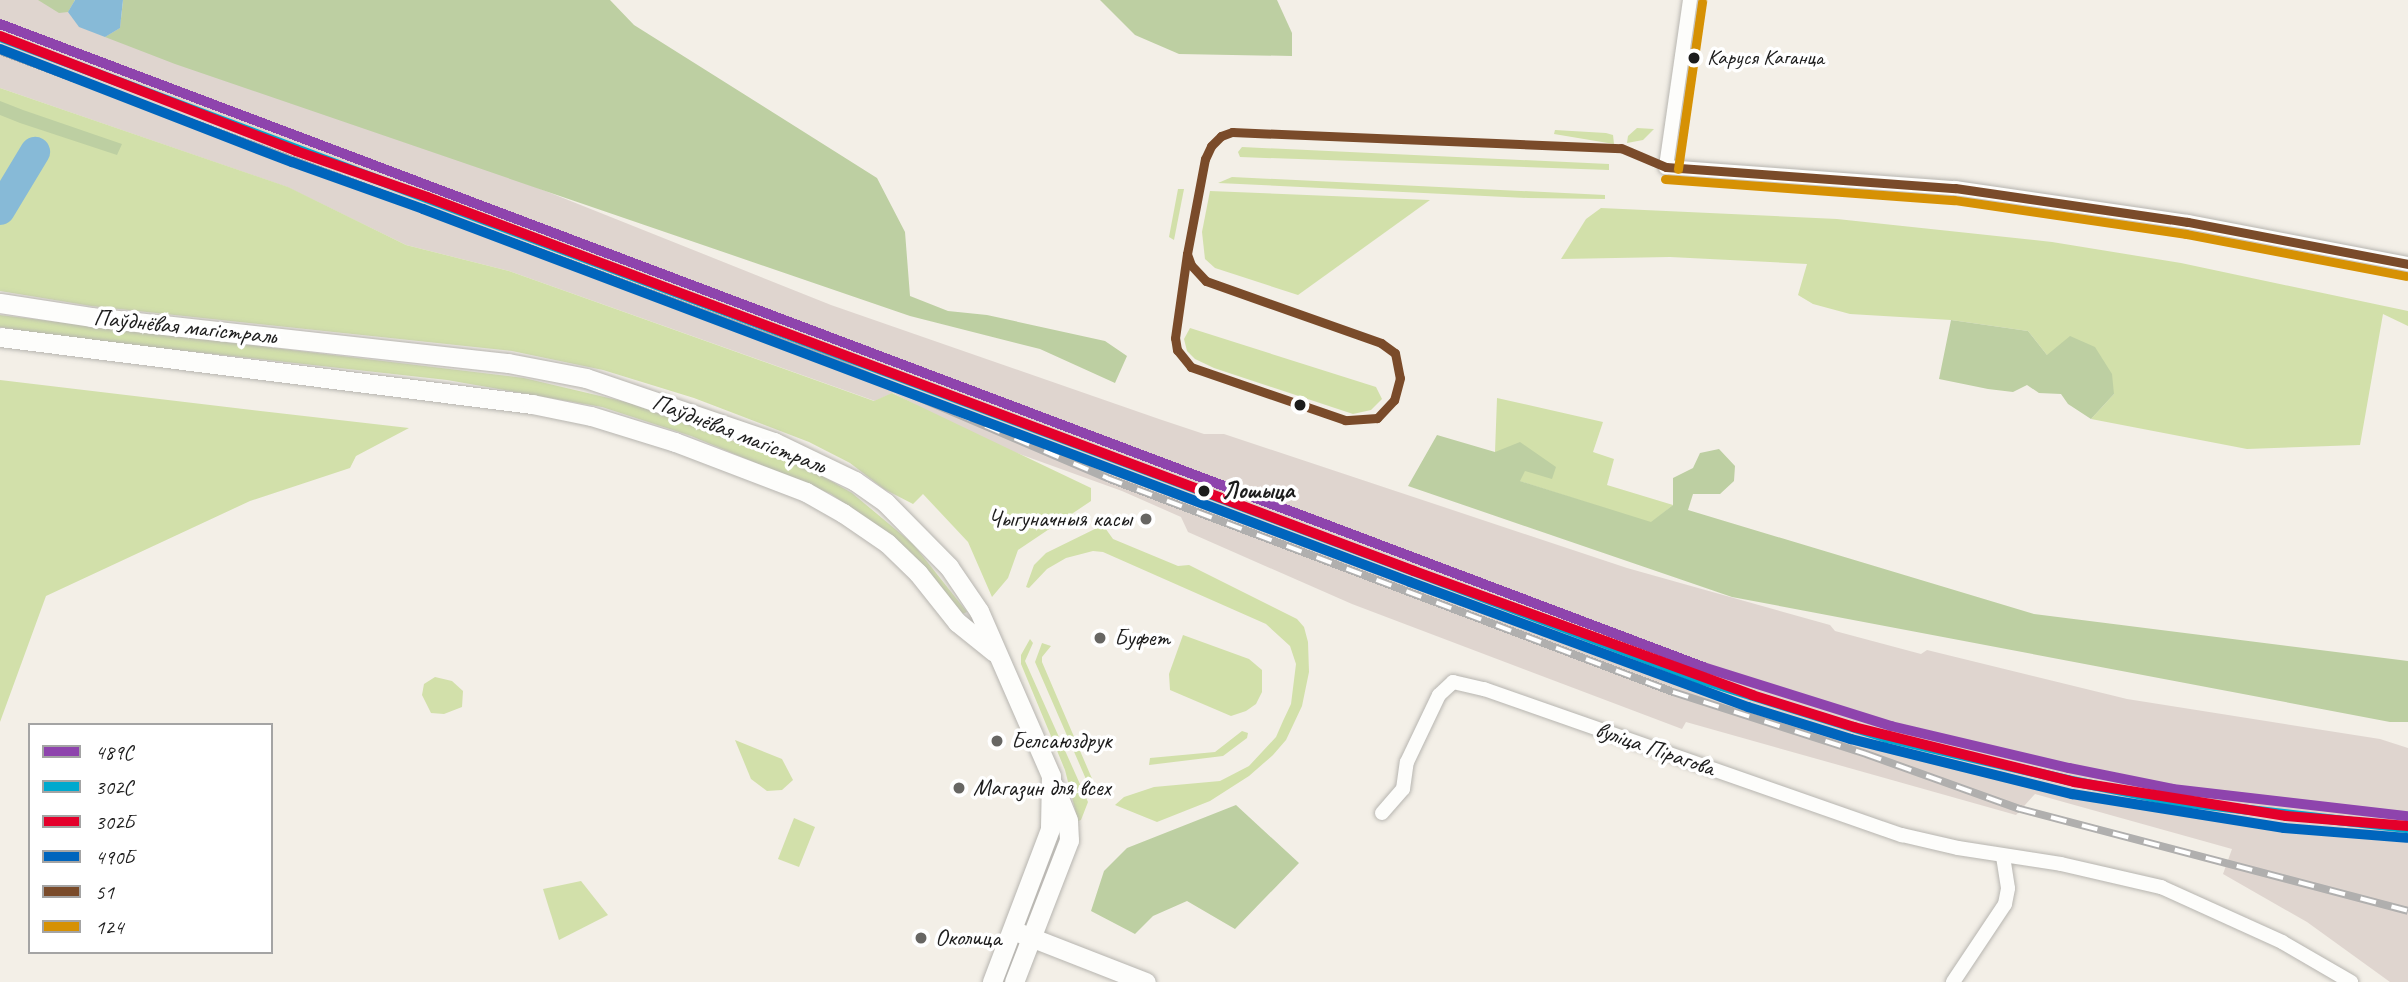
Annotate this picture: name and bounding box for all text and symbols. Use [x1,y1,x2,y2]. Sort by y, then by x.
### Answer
place label: Каруся Каганца [1707,45,1824,71]
marker: Каруся Каганца [1687,51,1701,65]
street label: Паўднёвая магістраль [92,303,278,351]
street label: Паўднёвая магістраль [648,388,830,480]
unlabelled marker [1293,398,1307,412]
place label: Лошыца [1222,477,1294,505]
marker: Лошыца [1193,480,1215,502]
place label: Чыгуначныя касы [987,505,1132,533]
marker: Чыгуначныя касы [1138,511,1154,527]
place label: Буфет [1114,624,1170,652]
marker: Буфет [1092,630,1108,646]
street label: вуліца Пірагова [1592,715,1718,783]
legend [28,723,273,954]
place label: Белсаюздрук [1011,727,1112,755]
marker: Белсаюздрук [989,733,1005,749]
text: 489С [95,739,133,765]
text: 302С [95,774,133,800]
place label: Магазин для всех [973,774,1111,802]
marker: Магазин для всех [951,780,967,796]
text: 302Б [95,809,134,835]
text: 490Б [95,844,134,870]
text: 51 [95,879,114,905]
text: 124 [95,914,123,940]
place label: Околица [935,924,1001,952]
marker: Околица [913,930,929,946]

